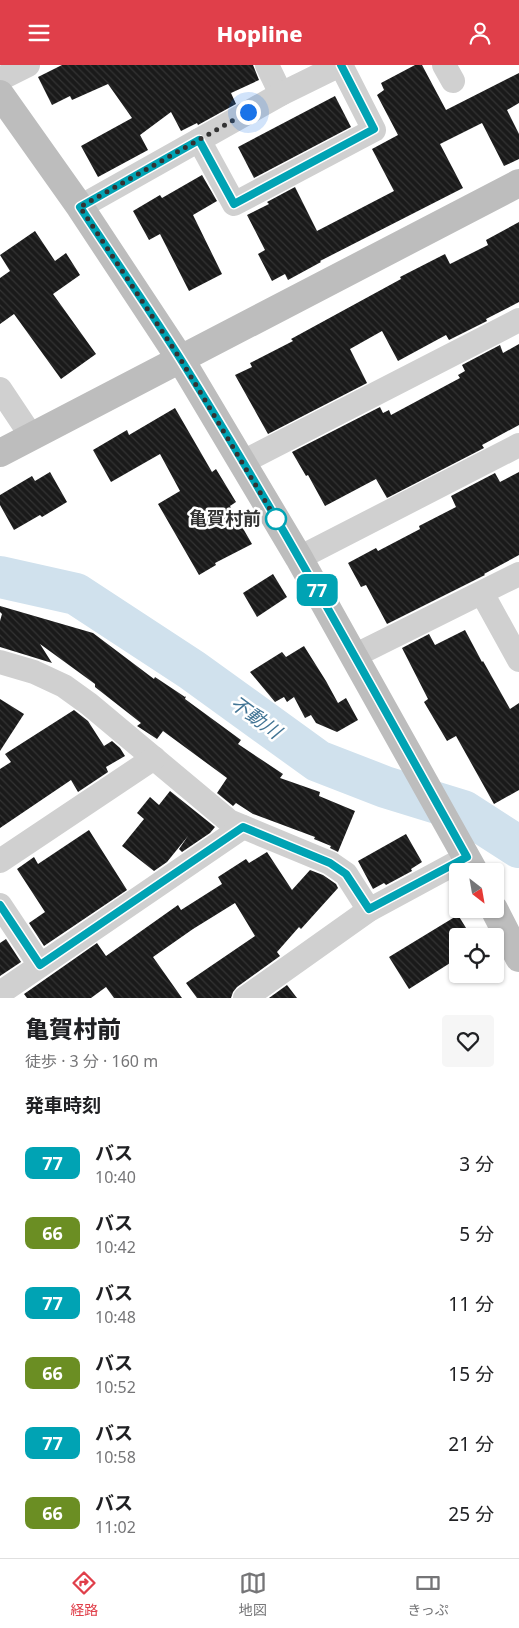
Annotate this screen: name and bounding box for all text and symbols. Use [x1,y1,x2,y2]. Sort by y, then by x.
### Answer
text: Hopline [216,18,303,48]
icon: menu [25,19,53,47]
icon: person [466,19,494,47]
your location [236,100,261,125]
place label: 亀賀村前 [189,506,261,530]
marker: 亀賀村前 [265,508,287,530]
line badge: 77 [294,574,340,606]
text: 77 [307,578,327,602]
water label: 不動川 [225,690,288,745]
north arrow [449,863,504,917]
map controls [449,863,504,983]
button: locate [449,928,504,983]
text: 亀賀村前 [25,1012,121,1045]
button: heart [442,1015,494,1067]
text: 徒歩 · 3 分 · 160 m [25,1050,158,1072]
text: 発車時刻 [25,1092,101,1118]
text: バス [95,1140,133,1166]
text: 77 [42,1151,63,1175]
text: 3 分 [459,1151,494,1177]
text: 10:40 [95,1166,136,1188]
text: バス [95,1210,133,1236]
text: 66 [42,1221,63,1245]
text: 5 分 [459,1221,494,1247]
text: 10:42 [95,1236,136,1258]
text: バス [95,1280,133,1306]
text: 77 [42,1291,63,1315]
text: 11 分 [448,1291,494,1317]
text: 10:48 [95,1306,136,1328]
text: バス [95,1350,133,1376]
text: 66 [42,1361,63,1385]
text: 15 分 [448,1361,494,1387]
text: 10:52 [95,1376,136,1398]
text: バス [95,1420,133,1446]
text: 77 [42,1431,63,1455]
text: 21 分 [448,1431,494,1457]
text: 10:58 [95,1446,136,1468]
text: バス [95,1490,133,1516]
text: 66 [42,1501,63,1525]
text: 25 分 [448,1501,494,1527]
text: 11:02 [95,1516,136,1538]
tab: 経路 [70,1569,98,1619]
tab: 地図 [239,1569,267,1619]
tab: きっぷ [407,1569,449,1619]

